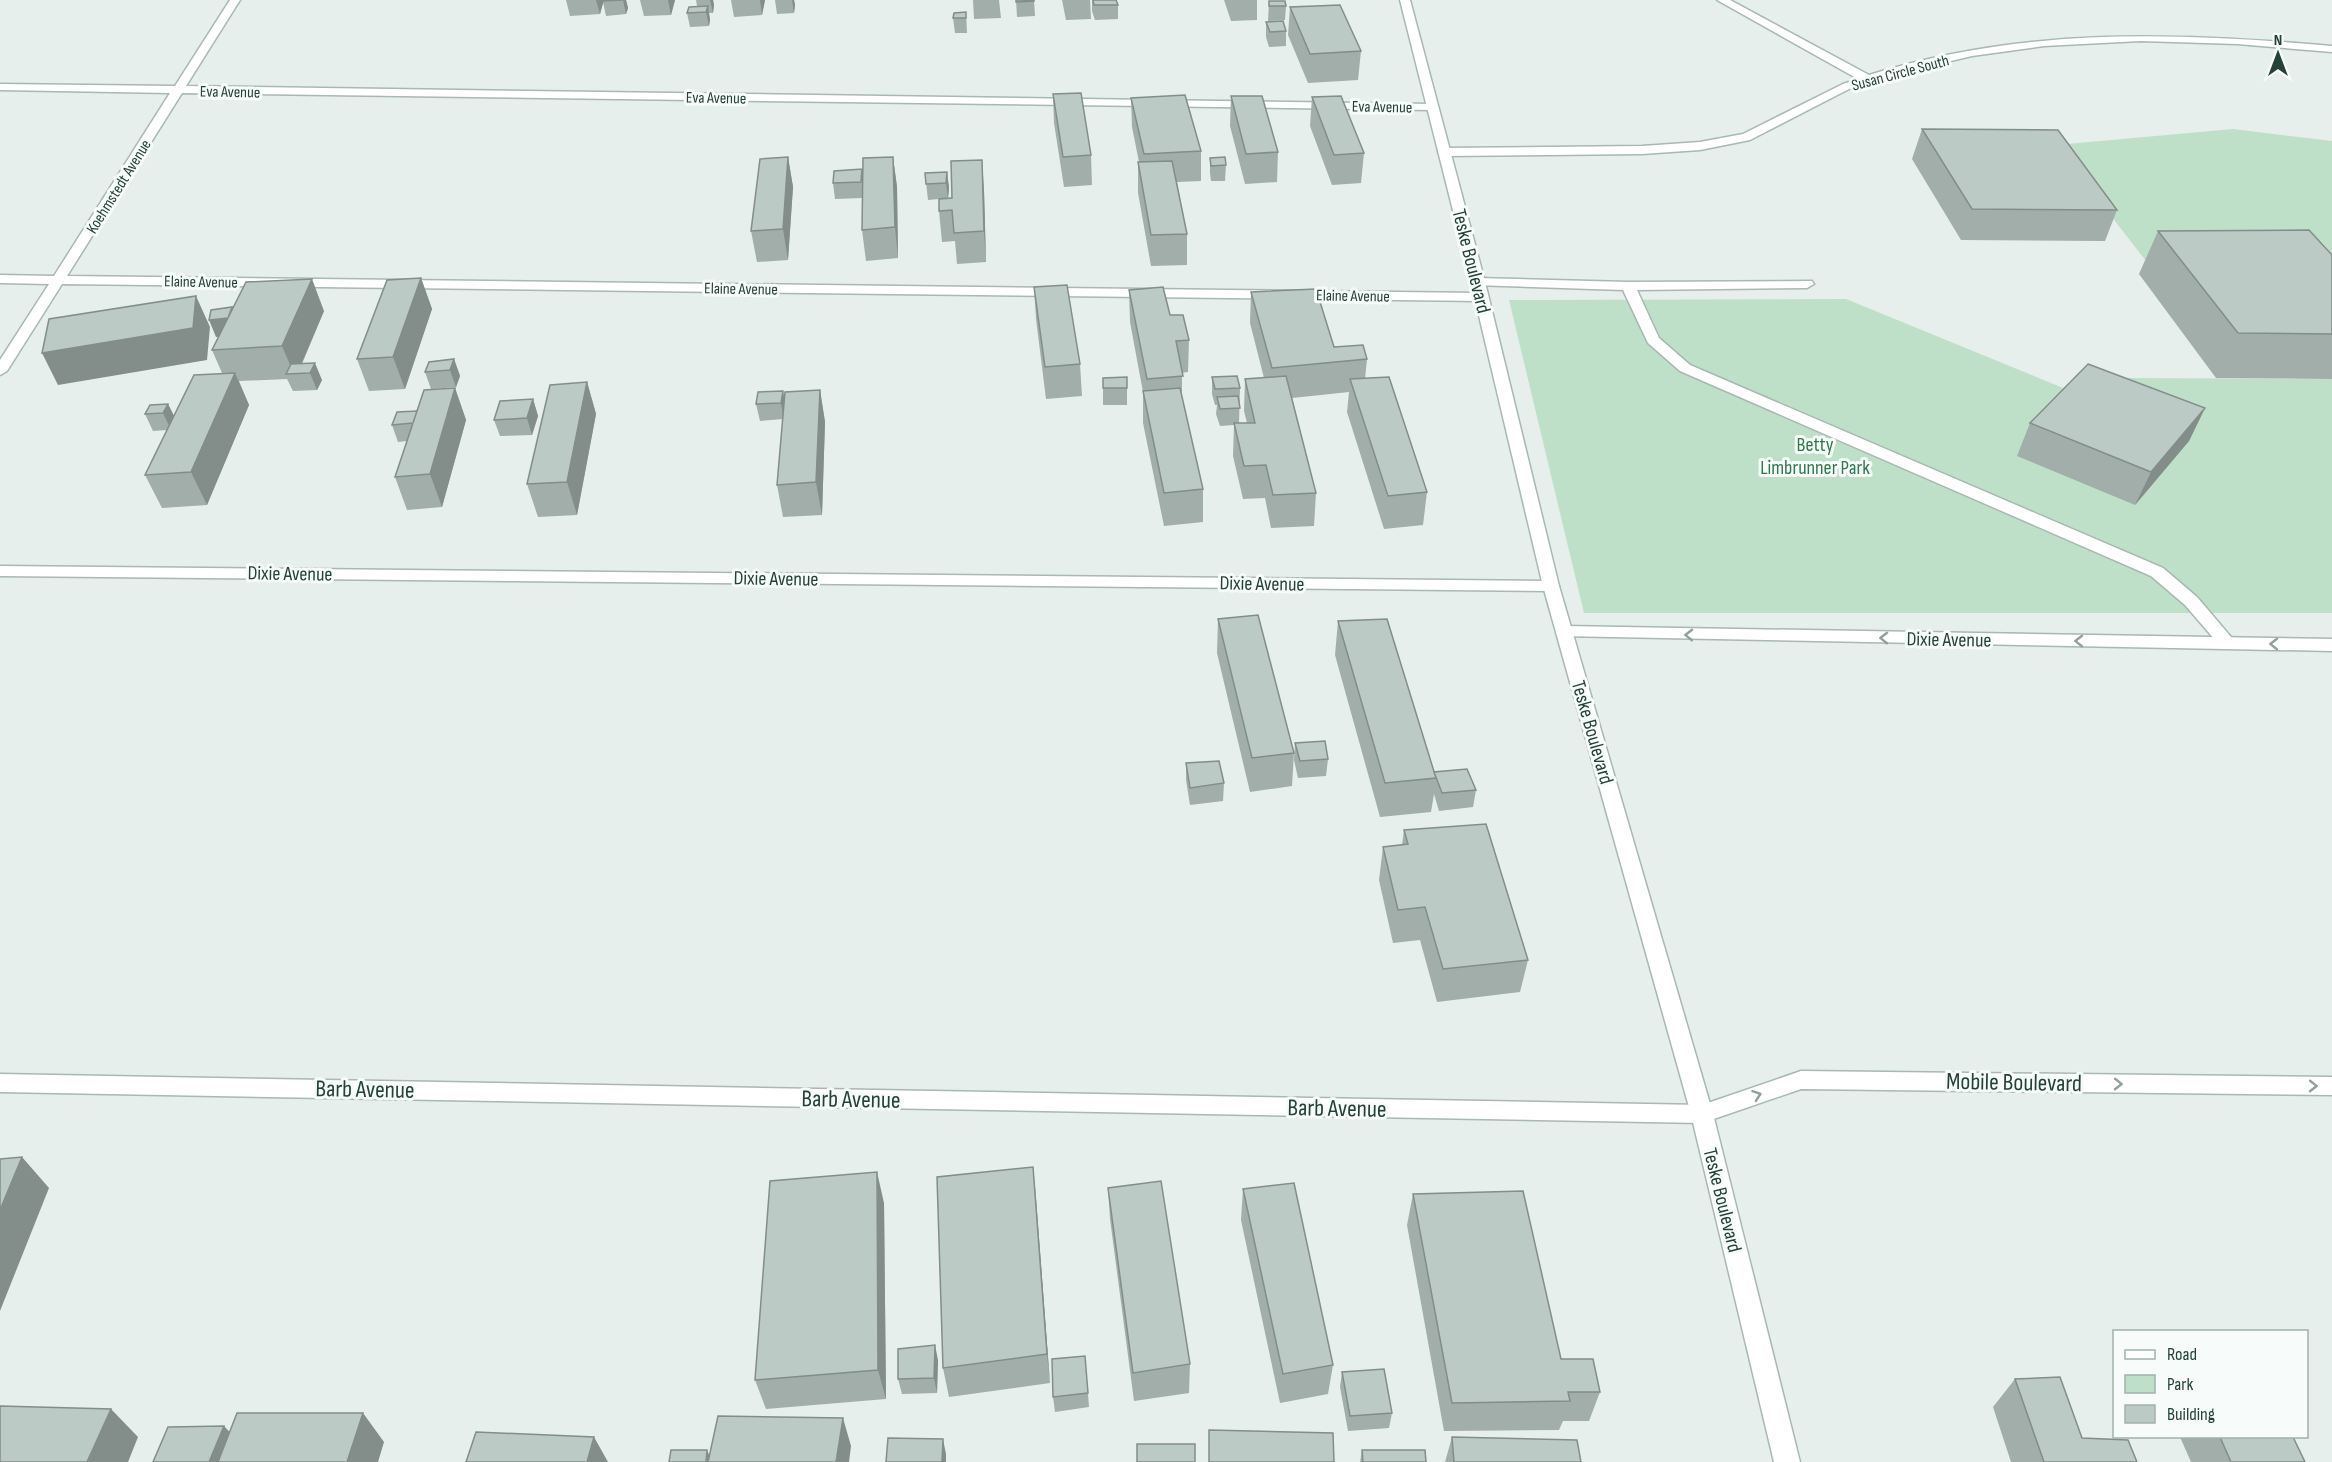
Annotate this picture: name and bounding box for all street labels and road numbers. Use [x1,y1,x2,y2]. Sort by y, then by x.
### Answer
street label: Susan Circle South [1850,51,1951,96]
street label: Eva Avenue [200,82,260,103]
street label: Eva Avenue [686,88,746,109]
street label: Eva Avenue [1352,97,1412,118]
street label: Koehmstedt Avenue [83,136,156,237]
street label: Teske Boulevard [1446,207,1496,316]
street label: Elaine Avenue [164,272,238,293]
street label: Elaine Avenue [704,279,778,300]
street label: Elaine Avenue [1316,286,1390,307]
street label: Dixie Avenue [247,561,333,587]
street label: Dixie Avenue [733,566,819,592]
street label: Dixie Avenue [1219,571,1305,597]
street label: Dixie Avenue [1906,627,1992,653]
street label: Teske Boulevard [1566,678,1618,787]
street label: Mobile Boulevard [1946,1067,2082,1098]
street label: Barb Avenue [315,1074,415,1105]
street label: Barb Avenue [801,1084,901,1115]
street label: Barb Avenue [1287,1093,1387,1124]
street label: Teske Boulevard [1697,1146,1747,1255]

